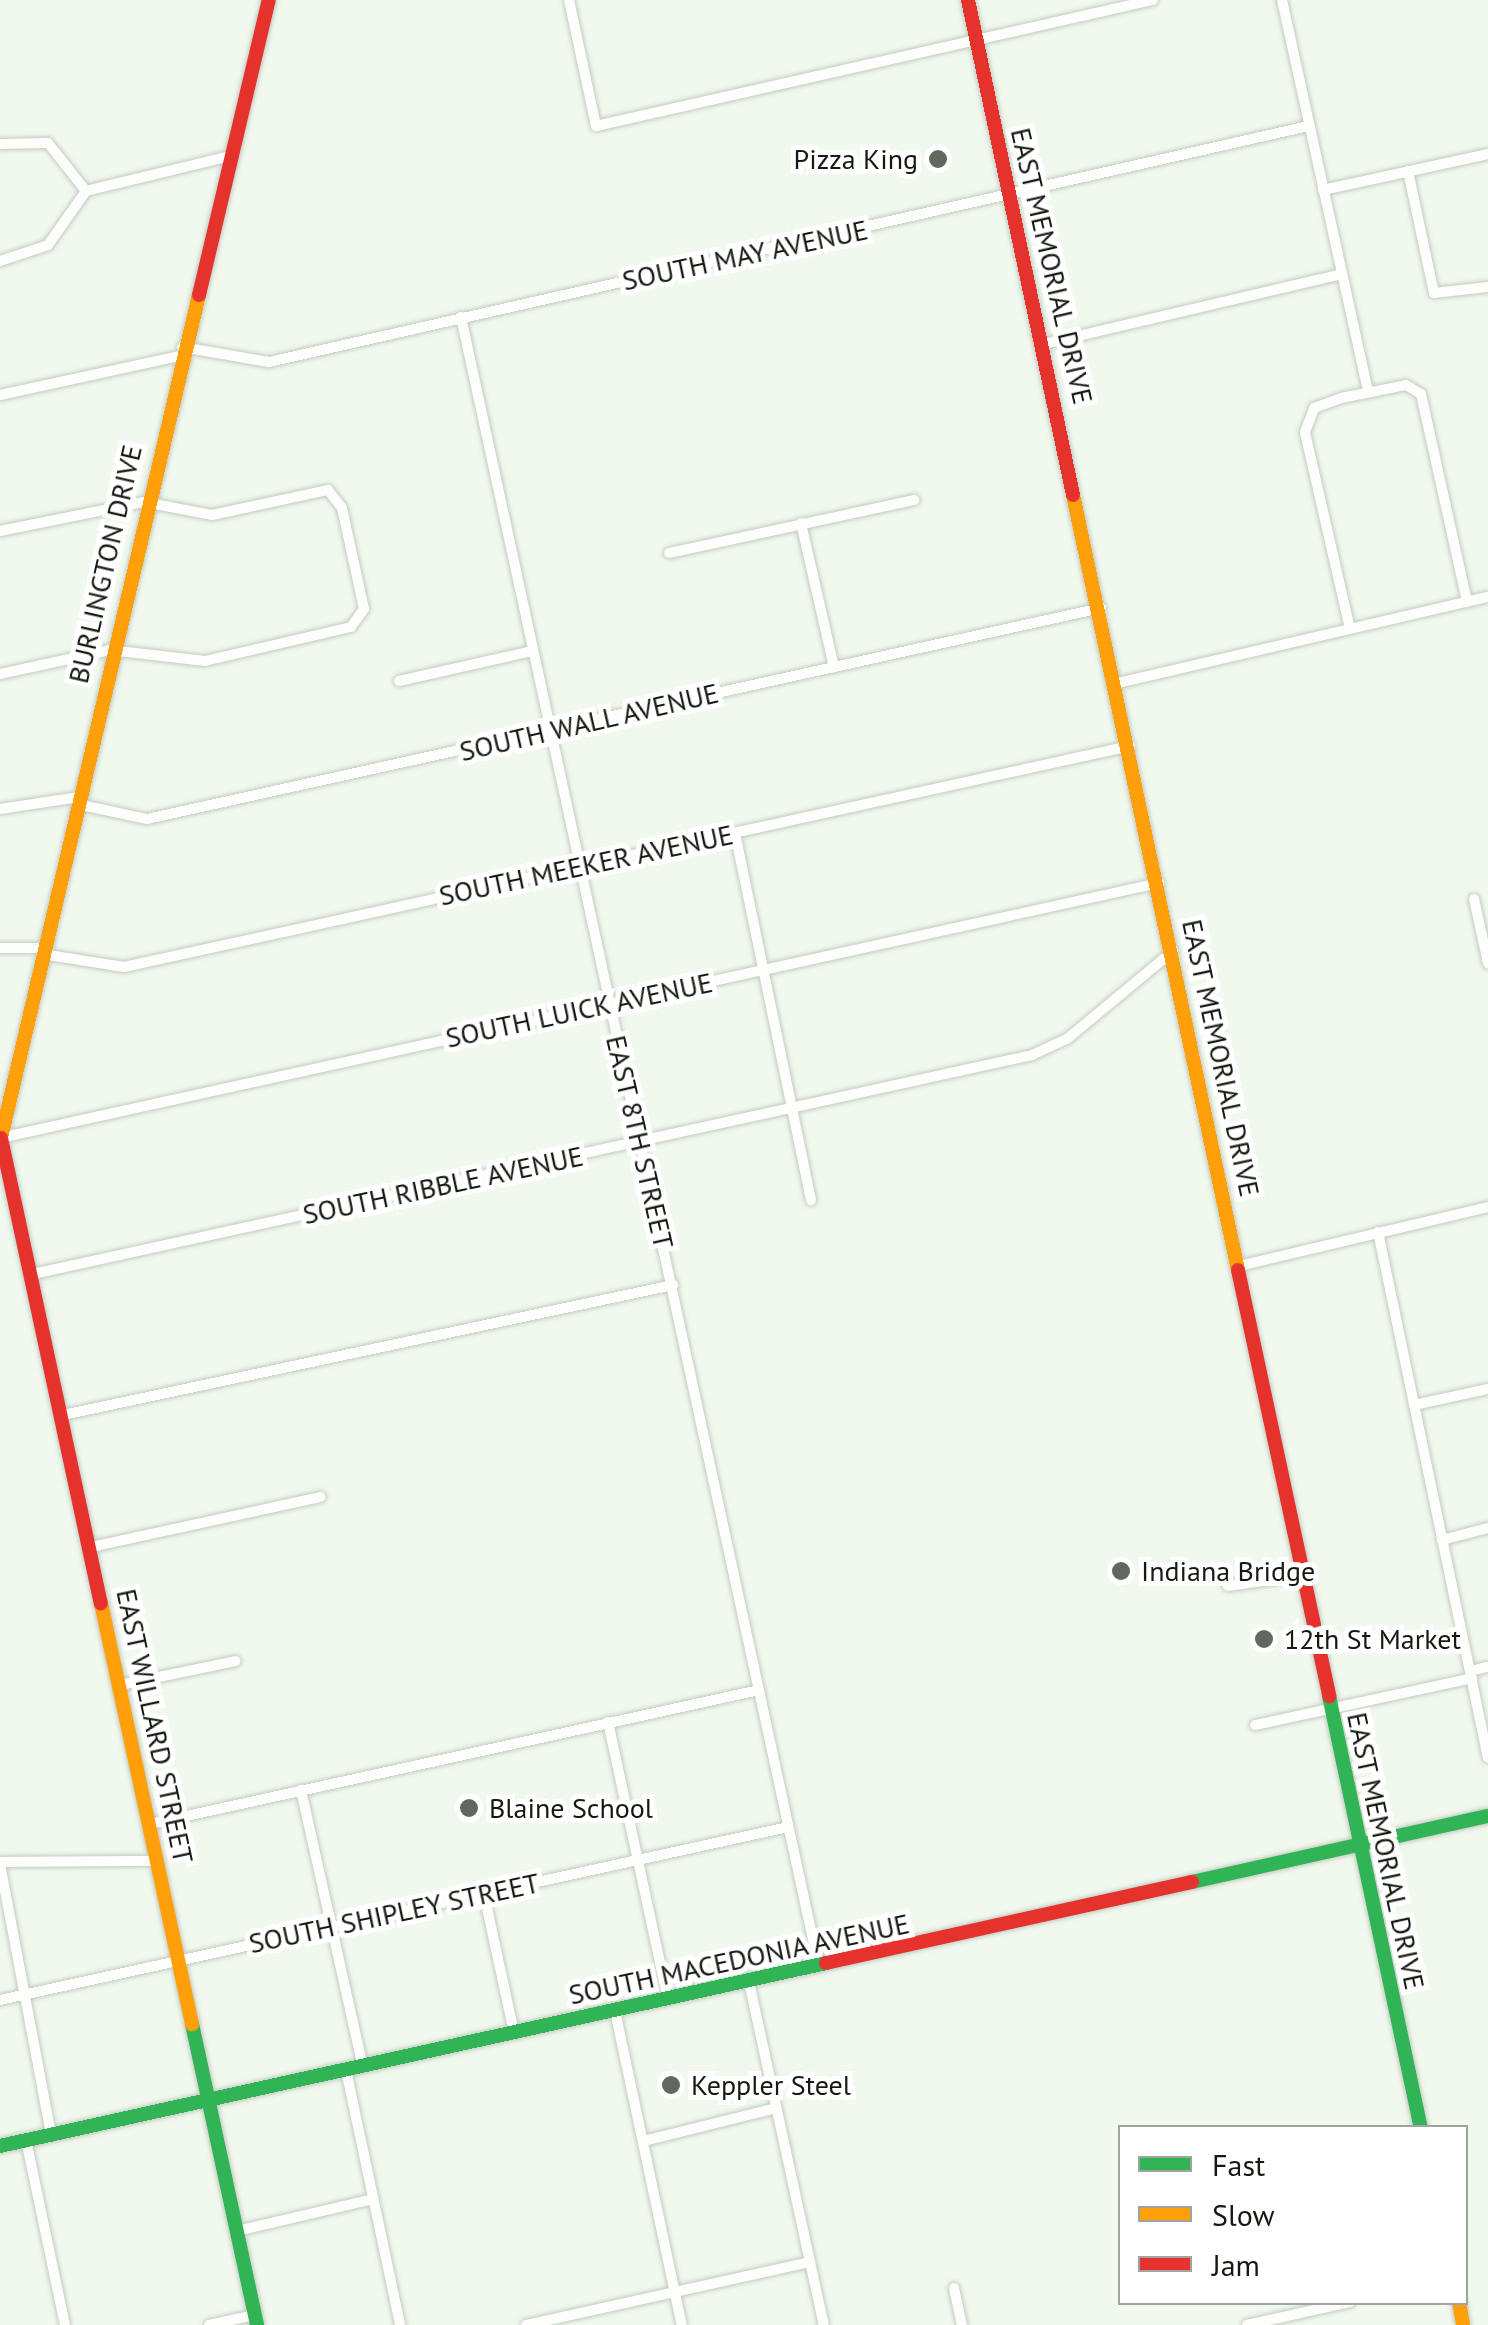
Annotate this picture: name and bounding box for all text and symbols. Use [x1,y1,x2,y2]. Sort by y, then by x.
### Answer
street label: EAST MEMORIAL DRIVE [1004,123,1100,409]
place label: Pizza King [794,142,918,176]
marker: Pizza King [927,148,949,170]
street label: SOUTH MAY AVENUE [618,212,872,298]
street label: BURLINGTON DRIVE [61,442,149,686]
street label: SOUTH WALL AVENUE [455,676,723,768]
street label: SOUTH MEEKER AVENUE [435,817,737,913]
street label: EAST MEMORIAL DRIVE [1175,915,1267,1201]
street label: SOUTH LUICK AVENUE [442,965,716,1055]
street label: EAST 8TH STREET [599,1032,681,1252]
street label: SOUTH RIBBLE AVENUE [299,1139,587,1231]
place label: Indiana Bridge [1141,1554,1315,1588]
marker: Indiana Bridge [1110,1560,1132,1582]
street label: EAST WILLARD STREET [109,1585,201,1867]
place label: 12th St Market [1284,1622,1461,1656]
marker: 12th St Market [1253,1628,1275,1650]
street label: EAST MEMORIAL DRIVE [1340,1708,1432,1994]
place label: Blaine School [489,1791,653,1825]
marker: Blaine School [458,1797,480,1819]
street label: SOUTH SHIPLEY STREET [245,1866,543,1960]
street label: SOUTH MACEDONIA AVENUE [565,1906,913,2012]
place label: Keppler Steel [691,2068,851,2102]
marker: Keppler Steel [660,2074,682,2096]
legend [1118,2125,1468,2305]
text: Fast [1212,2145,1265,2184]
text: Slow [1212,2195,1275,2234]
text: Jam [1212,2245,1260,2284]

